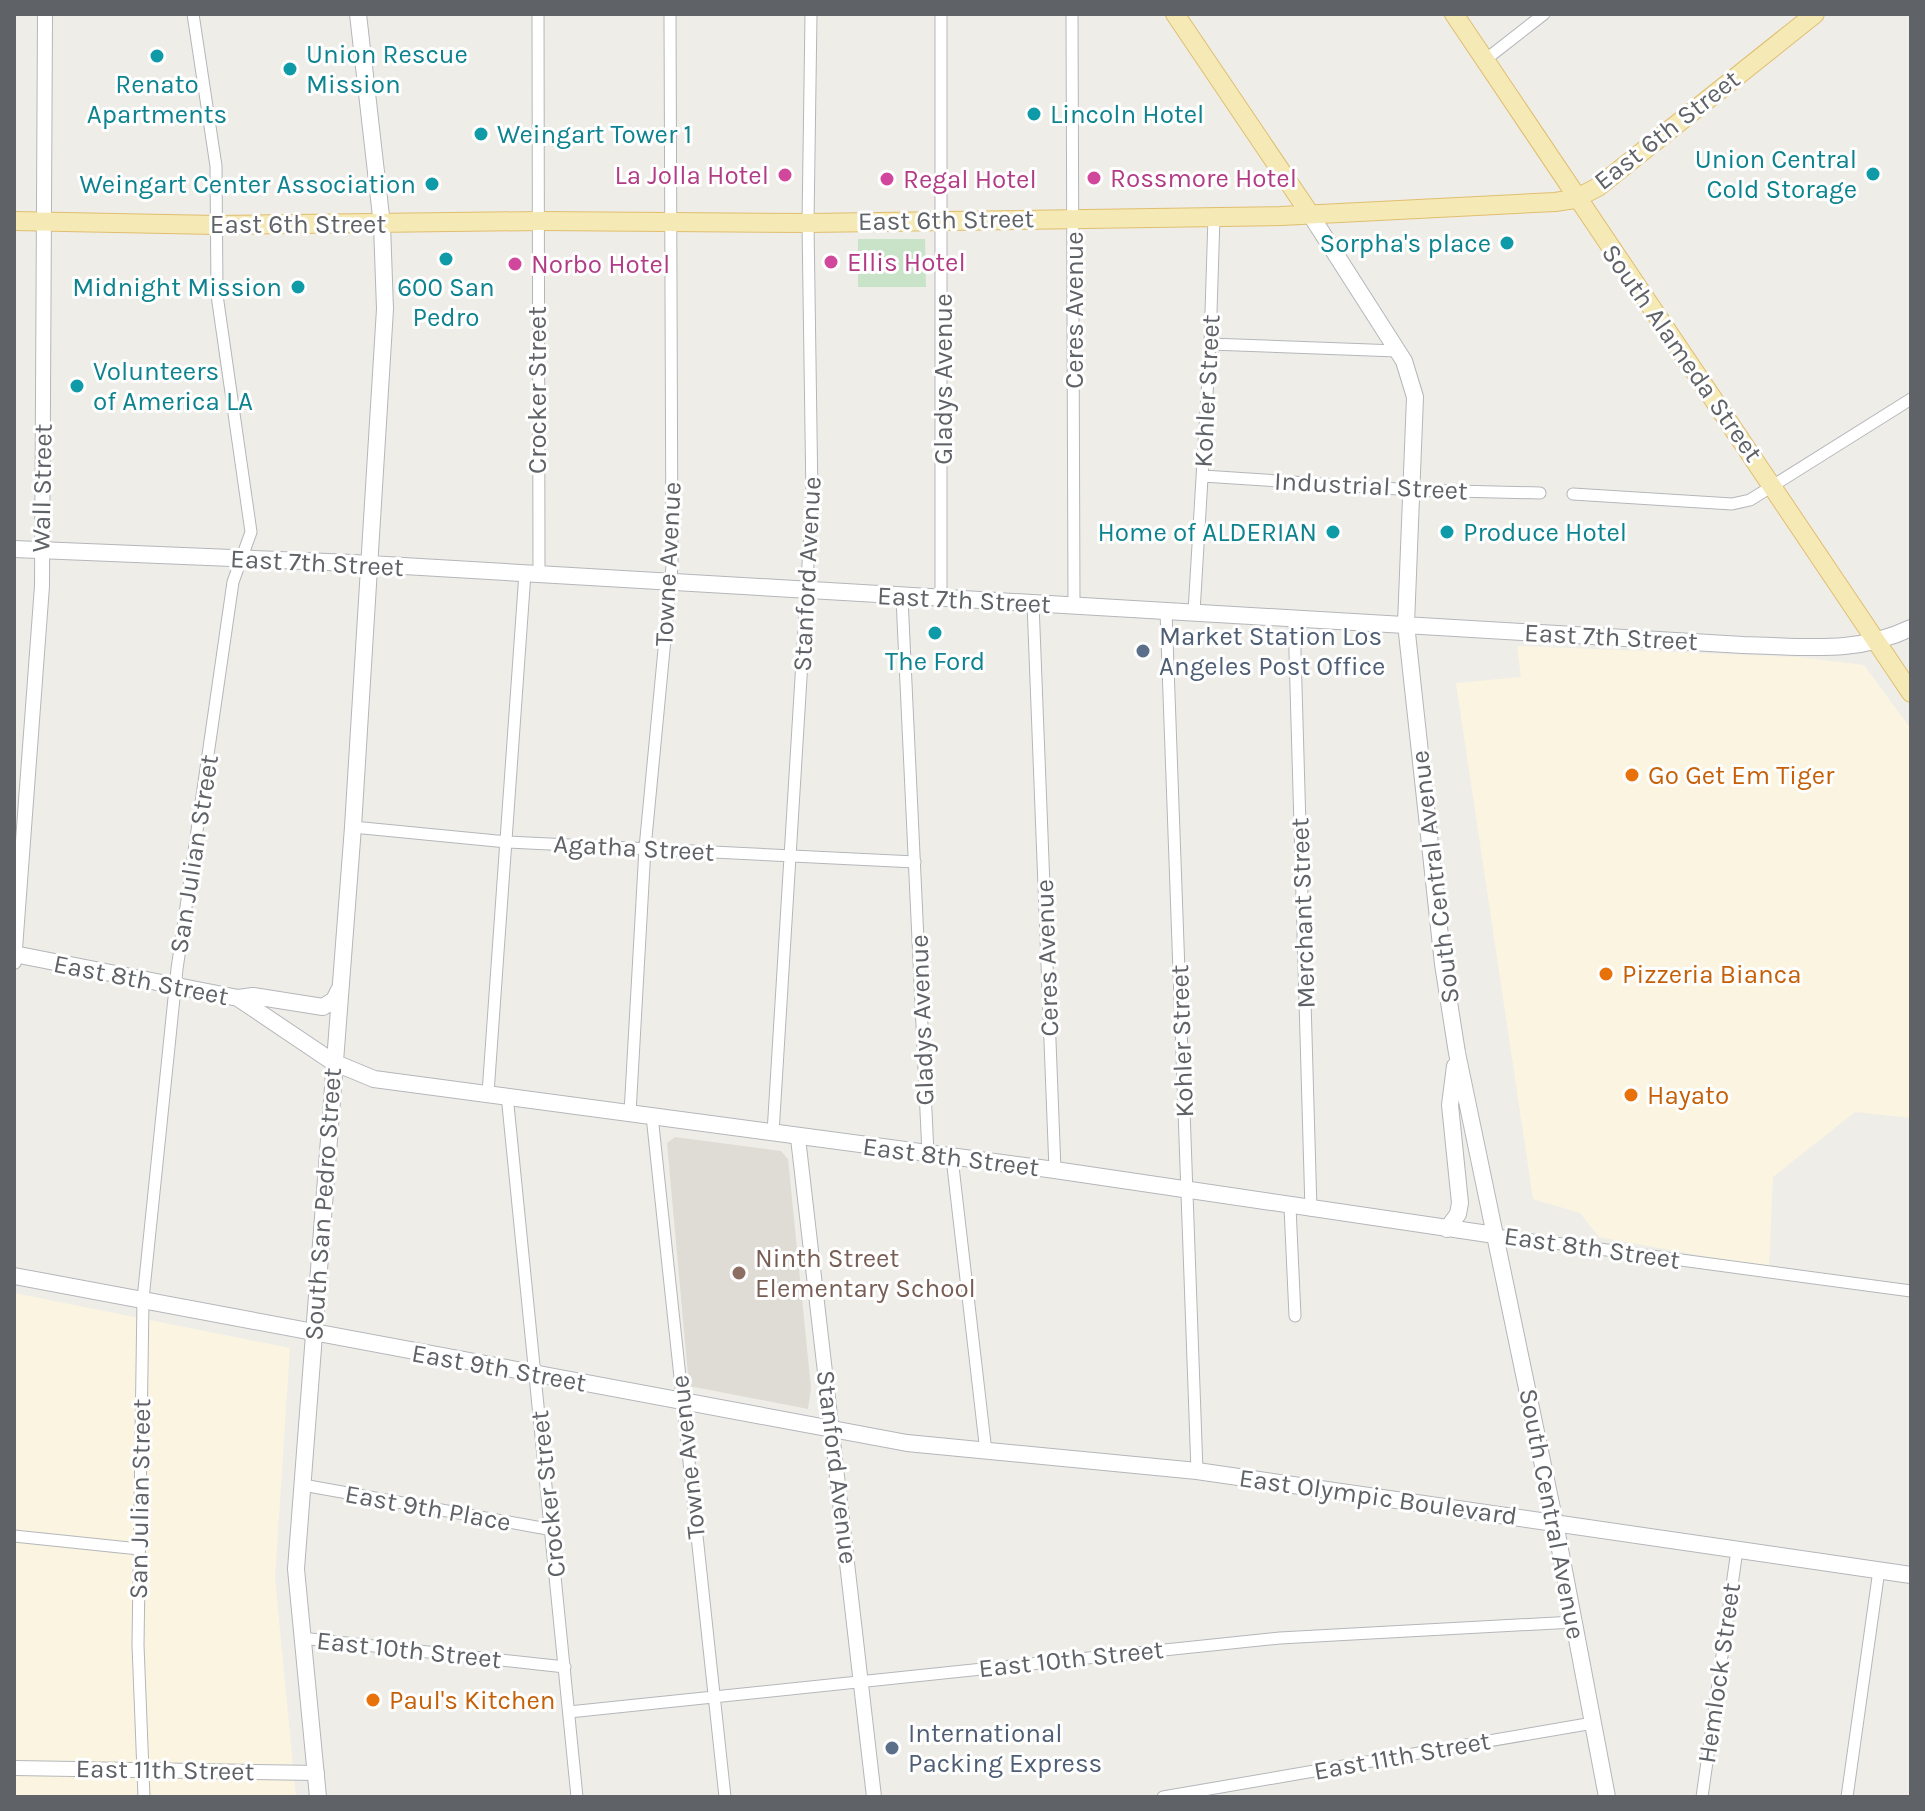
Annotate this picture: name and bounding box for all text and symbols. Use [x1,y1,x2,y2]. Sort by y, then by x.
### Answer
place label: Union Rescue Mission [306,39,468,100]
marker: Renato Apartments [148,47,166,65]
marker: Union Rescue Mission [281,60,299,78]
street label: East 6th Street [1588,63,1746,197]
place label: Renato Apartments [87,69,227,130]
place label: Lincoln Hotel [1050,99,1204,130]
marker: Lincoln Hotel [1025,105,1043,123]
place label: Weingart Tower 1 [497,119,692,150]
marker: Weingart Tower 1 [472,125,490,143]
place label: Union Central Cold Storage [1695,144,1857,205]
place label: La Jolla Hotel [615,160,769,191]
place label: Rossmore Hotel [1110,163,1297,194]
place label: Regal Hotel [903,164,1037,195]
marker: Union Central Cold Storage [1864,165,1882,183]
marker: La Jolla Hotel [776,166,794,184]
place label: Weingart Center Association [79,169,416,200]
marker: Rossmore Hotel [1085,169,1103,187]
marker: Regal Hotel [878,170,896,188]
marker: Weingart Center Association [423,175,441,193]
street label: East 6th Street [858,203,1035,237]
street label: East 6th Street [210,209,386,240]
place label: Sorpha's place [1320,228,1491,259]
street label: Ceres Avenue [1059,231,1090,389]
marker: Sorpha's place [1498,234,1516,252]
street label: South Alameda Street [1595,238,1769,468]
place label: Ellis Hotel [847,247,966,278]
place label: Norbo Hotel [531,249,670,280]
marker: 600 San Pedro [437,250,455,268]
marker: Ellis Hotel [822,253,840,271]
marker: Norbo Hotel [506,255,524,273]
place label: Midnight Mission [72,272,282,303]
place label: 600 San Pedro [397,272,495,333]
marker: Midnight Mission [289,278,307,296]
street label: Gladys Avenue [928,293,959,465]
street label: Crocker Street [522,306,553,474]
street label: Kohler Street [1188,313,1227,468]
place label: Volunteers of America LA [93,356,253,417]
marker: Volunteers of America LA [68,377,86,395]
street label: Wall Street [25,423,59,553]
street label: Industrial Street [1273,465,1469,507]
street label: Stanford Avenue [786,476,828,672]
street label: Towne Avenue [648,481,688,647]
place label: Home of ALDERIAN [1097,517,1317,548]
place label: Produce Hotel [1463,517,1627,548]
marker: Home of ALDERIAN [1324,523,1342,541]
marker: Produce Hotel [1438,523,1456,541]
street label: East 7th Street [229,543,405,583]
street label: East 7th Street [876,580,1052,620]
street label: East 7th Street [1523,617,1699,657]
place label: Market Station Los Angeles Post Office [1159,621,1385,682]
marker: The Ford [926,624,944,642]
marker: Market Station Los Angeles Post Office [1134,642,1152,660]
place label: The Ford [885,646,985,677]
street label: South Central Avenue [1404,749,1466,1005]
street label: San Julian Street [163,752,225,956]
place label: Go Get Em Tiger [1648,760,1835,791]
marker: Go Get Em Tiger [1623,766,1641,784]
street label: Merchant Street [1284,817,1322,1009]
street label: Agatha Street [553,828,716,868]
street label: Ceres Avenue [1029,879,1065,1037]
street label: Gladys Avenue [904,934,940,1106]
street label: East 8th Street [51,948,231,1012]
place label: Pizzeria Bianca [1622,959,1801,990]
street label: Kohler Street [1164,964,1200,1118]
marker: Pizzeria Bianca [1597,965,1615,983]
street label: South San Pedro Street [298,1066,348,1342]
place label: Hayato [1647,1080,1729,1111]
marker: Hayato [1622,1086,1640,1104]
street label: East 8th Street [861,1131,1041,1183]
street label: East 8th Street [1502,1220,1682,1276]
place label: Ninth Street Elementary School [755,1243,976,1304]
marker: Ninth Street Elementary School [730,1264,748,1282]
street label: East 9th Street [409,1337,589,1399]
street label: Stanford Avenue [810,1368,864,1566]
street label: Towne Avenue [664,1373,712,1541]
street label: South Central Avenue [1512,1386,1592,1642]
street label: San Julian Street [123,1398,157,1600]
street label: Crocker Street [524,1409,572,1579]
street label: East Olympic Boulevard [1237,1462,1519,1532]
street label: East 9th Place [343,1478,513,1538]
street label: Hemlock Street [1691,1580,1747,1765]
street label: East 10th Street [315,1625,503,1675]
street label: East 10th Street [977,1634,1165,1684]
place label: Paul's Kitchen [389,1685,556,1716]
marker: Paul's Kitchen [364,1691,382,1709]
place label: International Packing Express [908,1718,1102,1779]
street label: East 11th Street [1311,1725,1493,1787]
marker: International Packing Express [883,1739,901,1757]
street label: East 11th Street [75,1753,255,1787]

